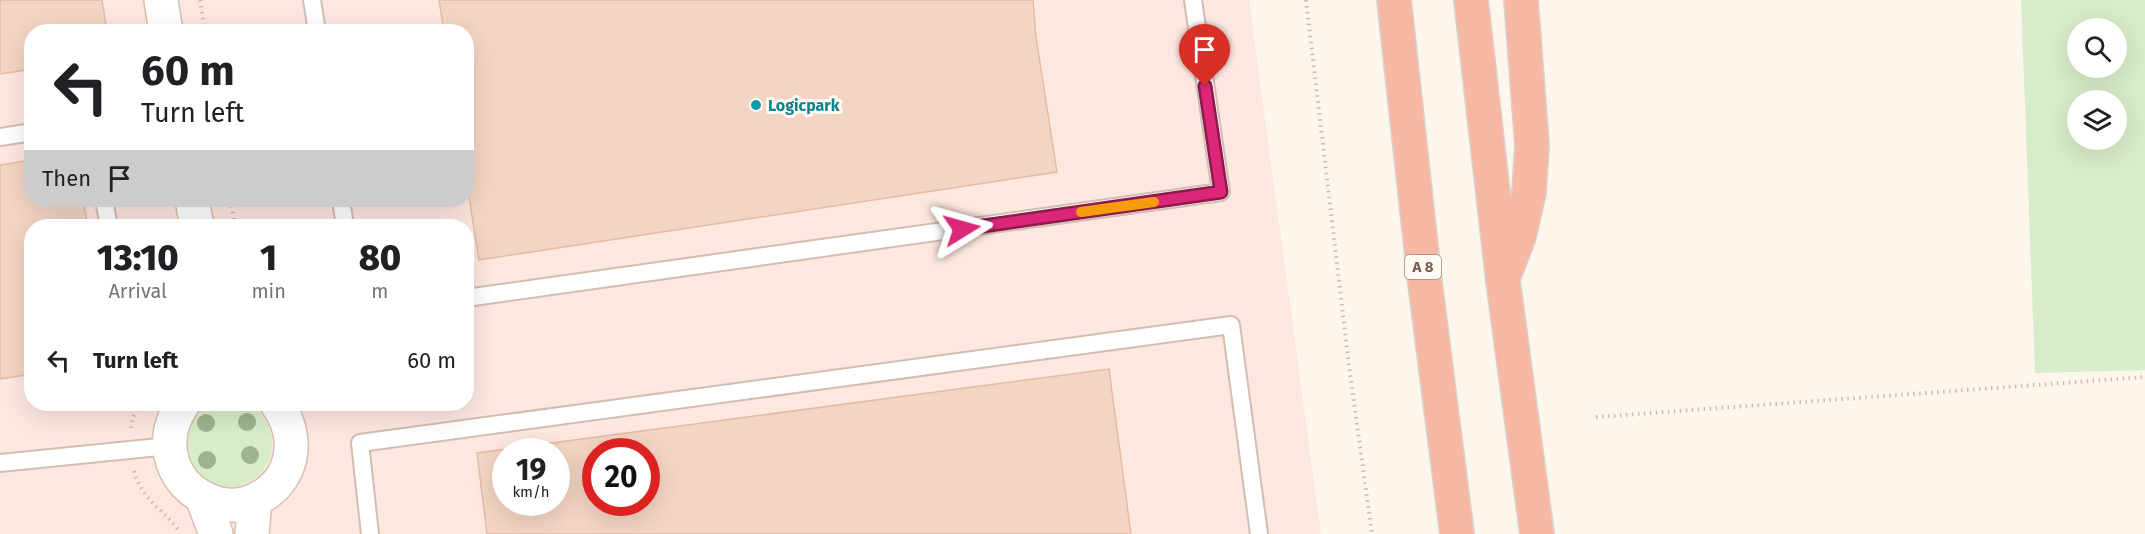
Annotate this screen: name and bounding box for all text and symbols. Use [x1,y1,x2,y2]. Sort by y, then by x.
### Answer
map controls [2067,18,2127,150]
button: search [2067,18,2127,78]
pin [1179,24,1230,86]
icon: arrive [1188,33,1221,66]
text: 60 m [141,46,235,96]
icon: left [42,48,120,126]
button: layers [2067,90,2127,150]
place label: Logicpark [768,96,840,115]
text: Turn left [141,97,244,129]
marker: Logicpark [749,98,763,112]
icon: arrive [103,162,136,195]
text: Then [42,165,91,192]
position arrow [930,197,994,261]
text: 13:10 [97,236,179,280]
text: 1 [260,236,277,280]
text: 80 [359,236,401,280]
road number: A 8 [1405,255,1441,279]
text: Arrival [108,279,167,303]
text: min [251,279,286,303]
text: m [371,279,389,303]
icon: left [42,344,75,377]
text: Turn left [93,347,178,374]
text: 60 m [407,347,456,374]
speed limit sign: 20 [582,438,660,516]
text: 19 [516,452,546,488]
text: km/h [512,483,550,501]

